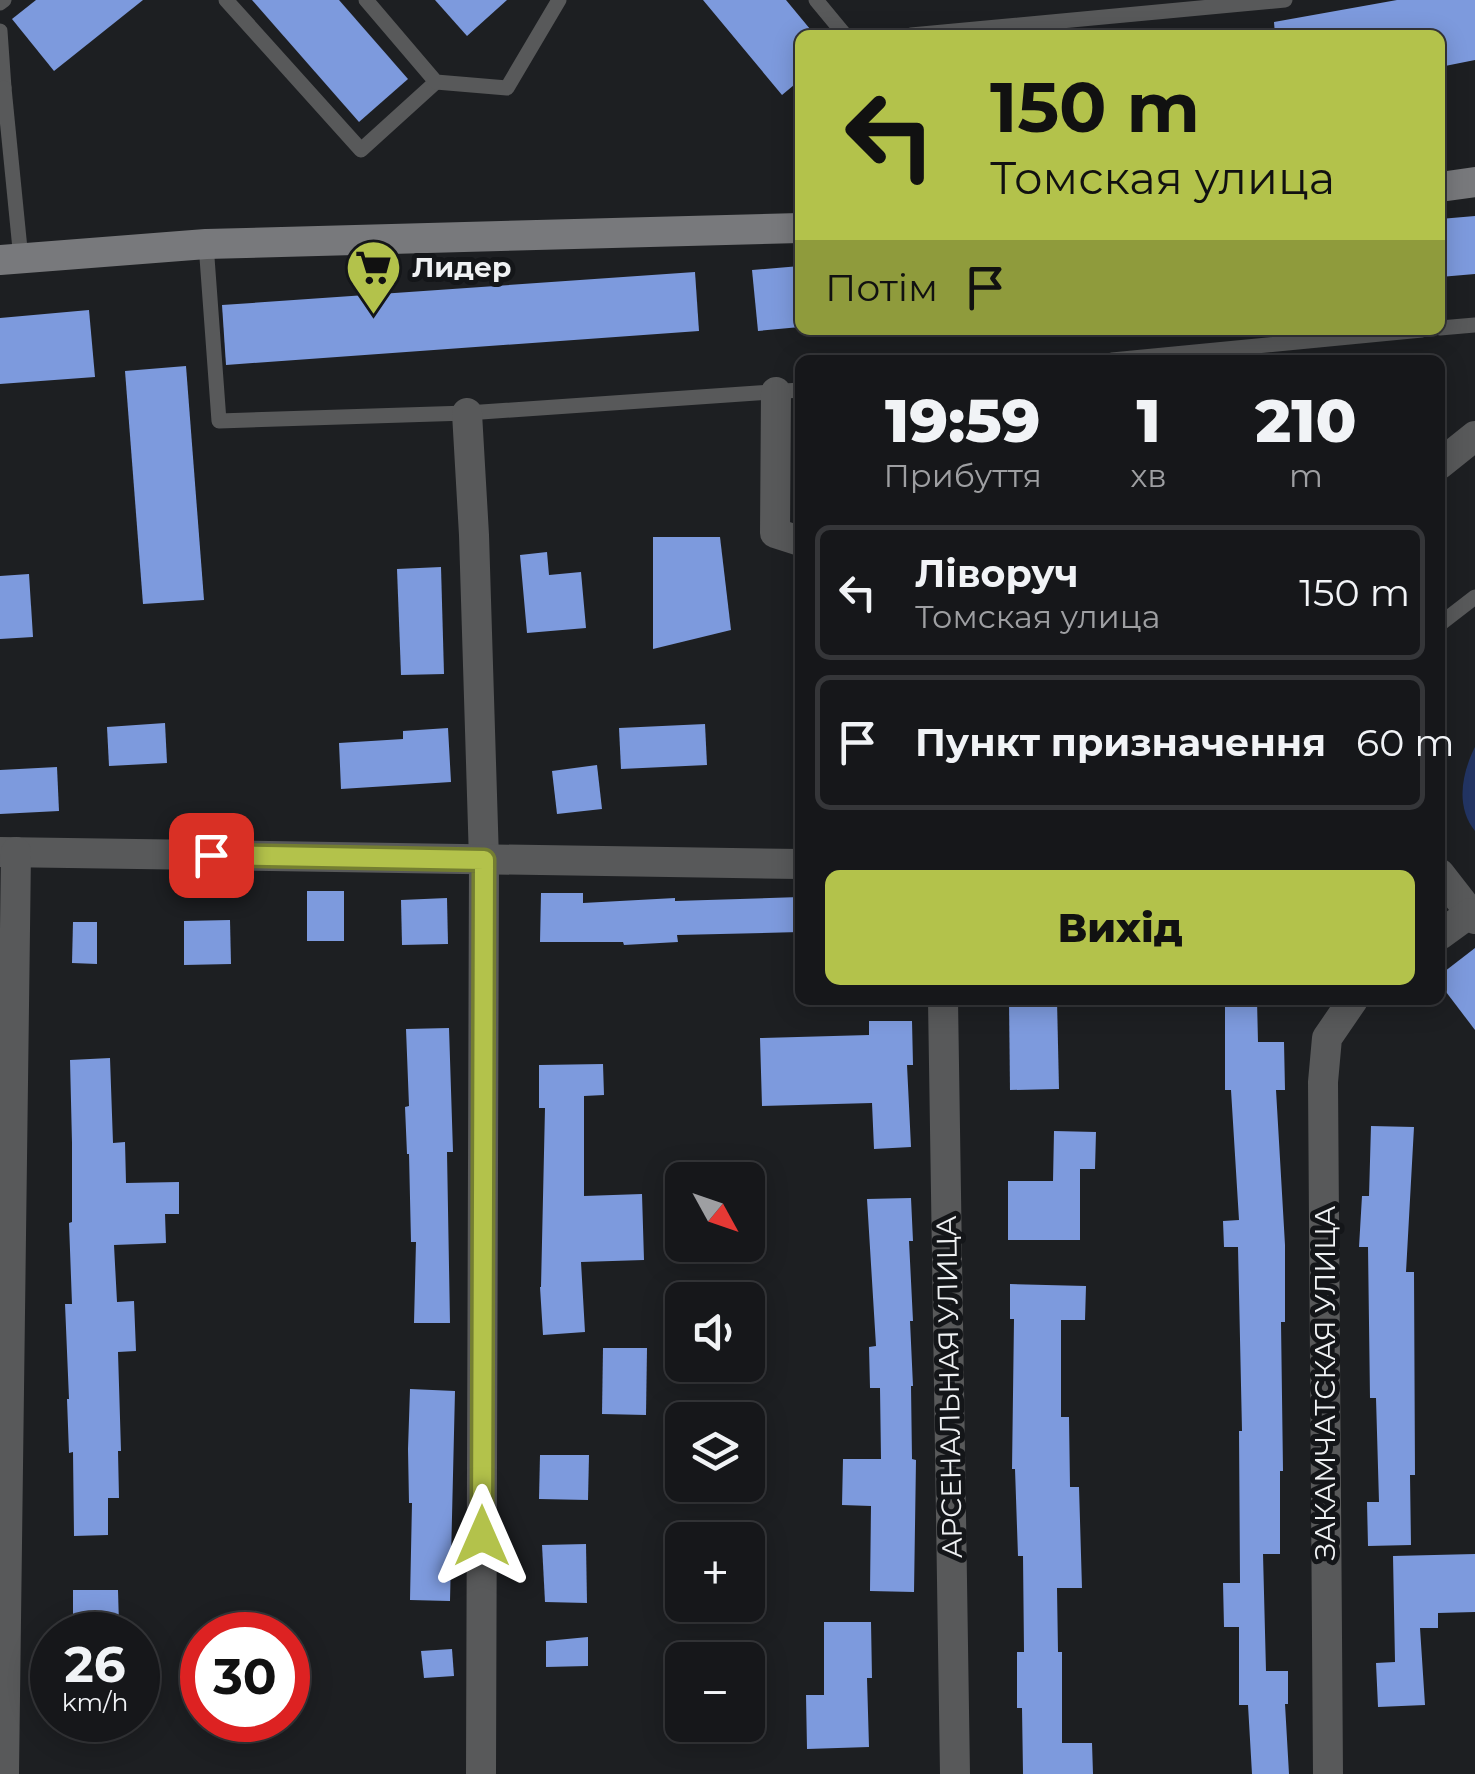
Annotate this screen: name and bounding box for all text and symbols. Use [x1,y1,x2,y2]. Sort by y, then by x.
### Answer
text: 150 m [990,64,1200,150]
icon: left [825,70,955,200]
text: Томская улица [990,150,1335,205]
supermarket icon: Лидер [343,237,403,316]
place label: Лидер [412,250,511,284]
icon: arrive [958,260,1013,315]
text: Потім [825,264,938,311]
text: 19:59 [885,384,1041,457]
text: 1 [1136,384,1161,457]
text: 210 [1255,384,1357,457]
text: Прибуття [883,456,1042,495]
text: хв [1130,456,1167,495]
text: m [1289,456,1323,495]
text: Ліворуч [915,550,1079,597]
icon: left [830,565,885,620]
text: 150 m [1299,569,1410,616]
text: Томская улица [915,597,1160,636]
icon: arrive [830,715,885,770]
text: Пункт призначення [915,719,1326,766]
text: 60 m [1356,719,1455,766]
pin [169,813,254,898]
icon: arrive [184,828,239,883]
button: Вихід [825,870,1415,985]
north arrow [665,1162,765,1262]
map controls [665,1162,765,1742]
street label: ЗАКАМЧАТСКАЯ УЛИЦА [1308,1205,1342,1560]
street label: АРСЕНАЛЬНАЯ УЛИЦА [929,1215,969,1559]
button: sound [665,1282,765,1382]
button: layers [665,1402,765,1502]
position arrow [430,1484,534,1588]
button: + [665,1522,765,1622]
speed limit sign: 30 [180,1612,310,1742]
text: 26 [64,1634,126,1695]
button: − [665,1642,765,1742]
text: km/h [62,1687,128,1717]

